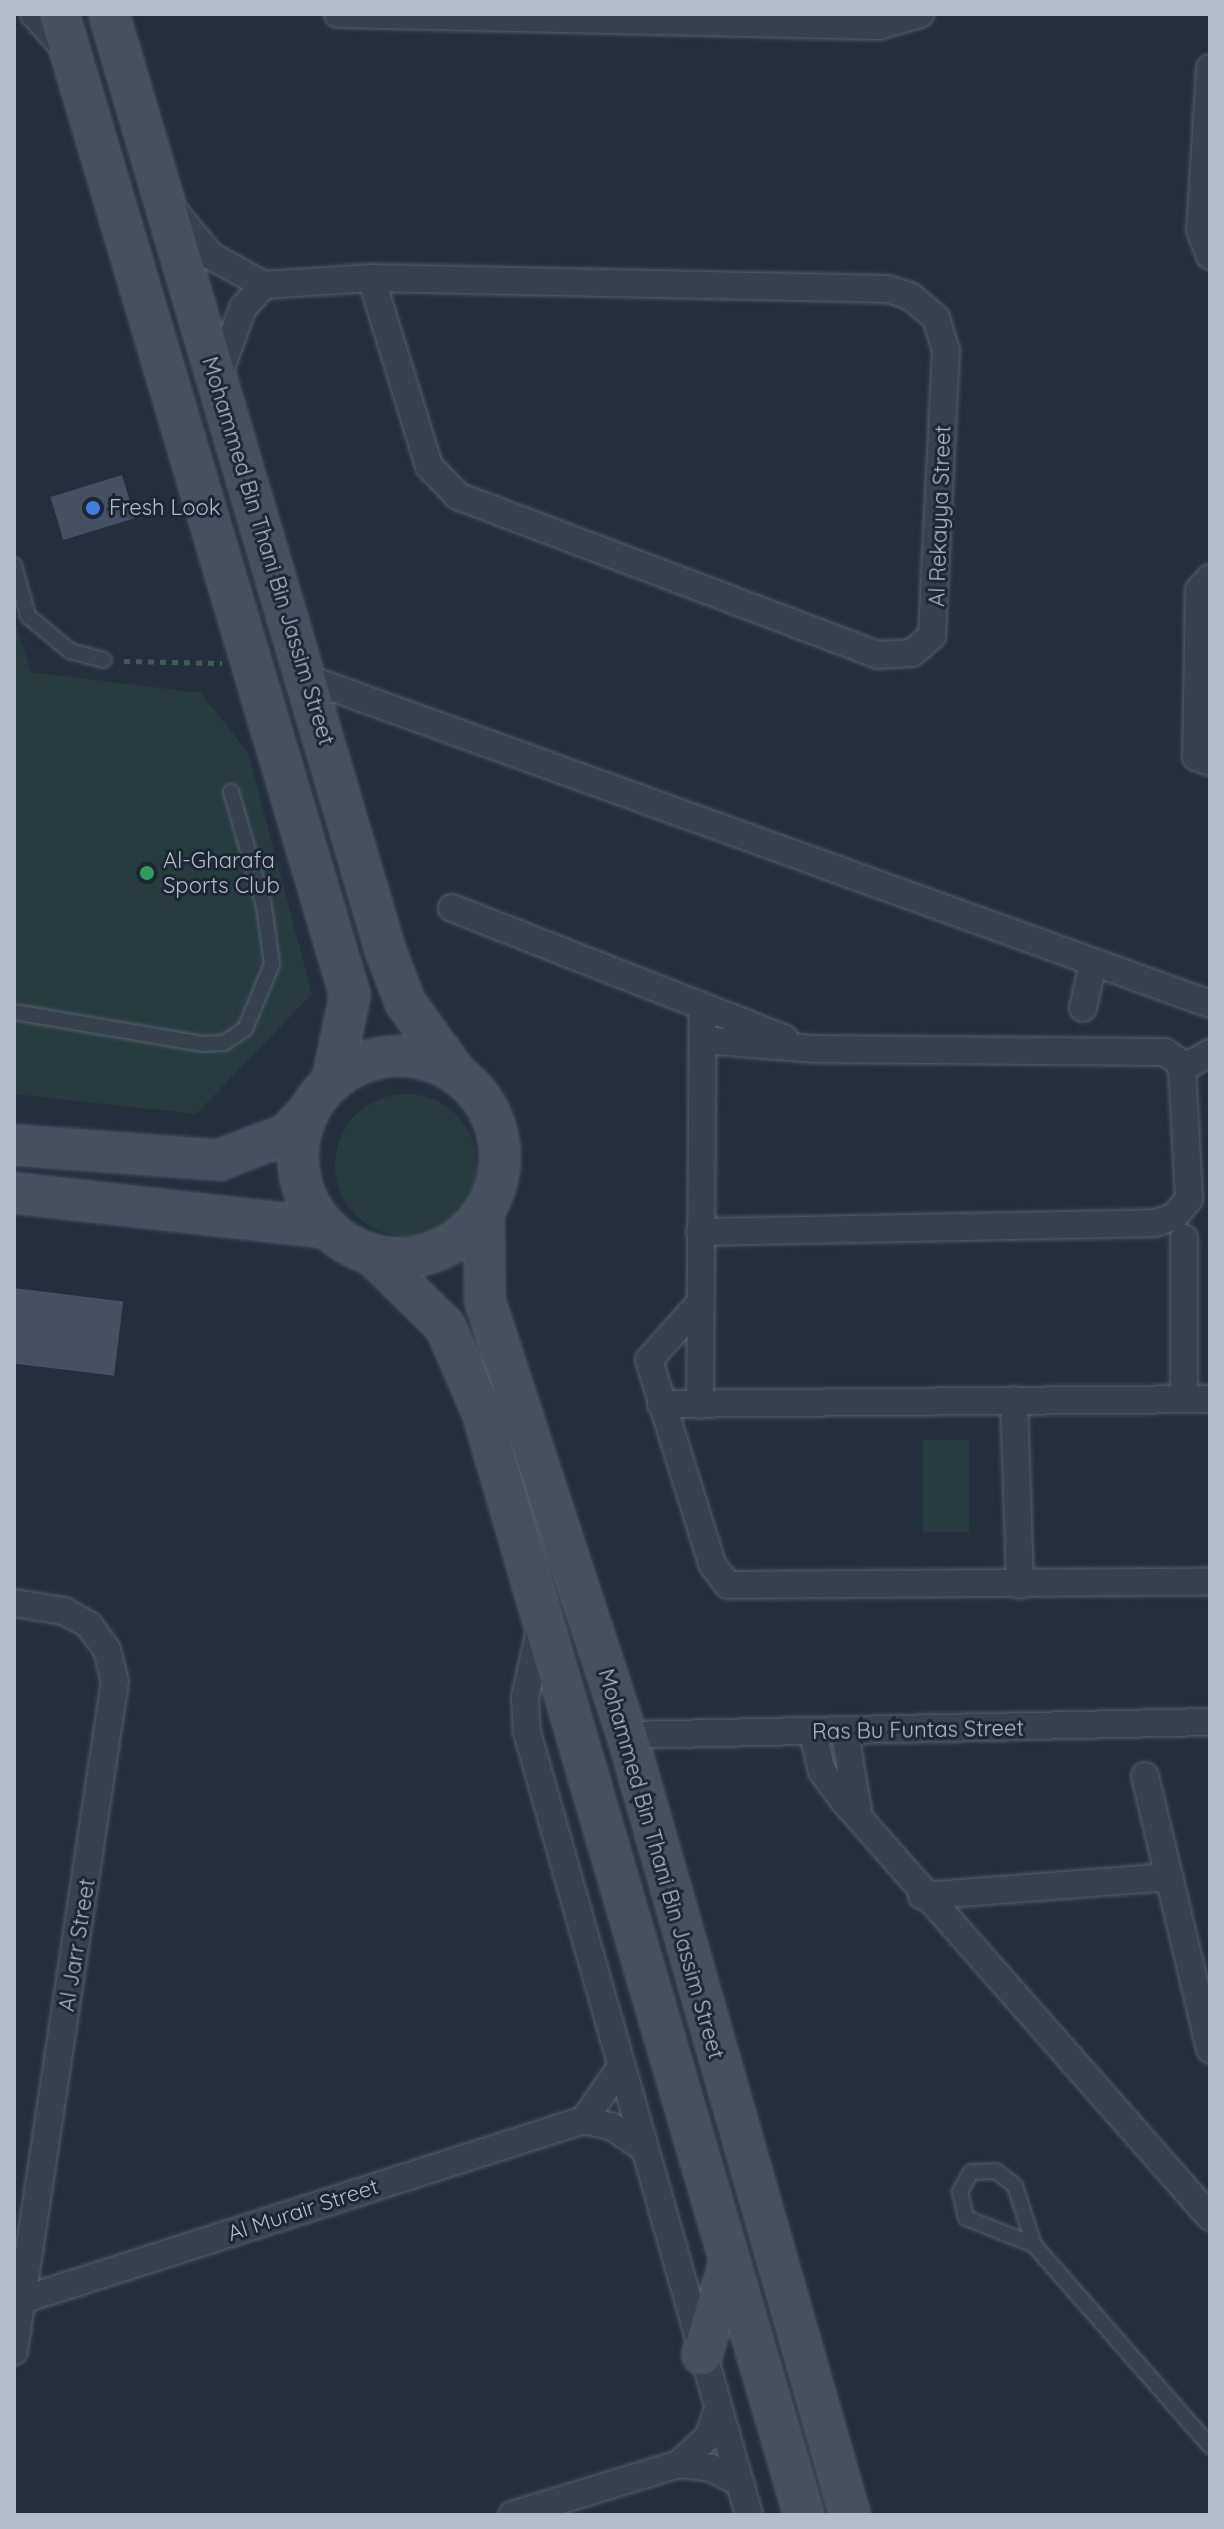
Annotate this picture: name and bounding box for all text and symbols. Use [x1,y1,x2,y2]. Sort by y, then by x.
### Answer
street label: Mohammed Bin Thani Bin Jassim Street [196,354,340,748]
street label: Al Rekayya Street [924,425,956,607]
place label: Fresh Look [109,495,221,521]
marker: Fresh Look [84,499,102,517]
place label: Al-Gharafa Sports Club [163,847,280,898]
marker: Al-Gharafa Sports Club [138,864,156,882]
street label: Mohammed Bin Thani Bin Jassim Street [593,1666,729,2062]
street label: Ras Bu Funtas Street [812,1715,1024,1745]
street label: Al Jarr Street [53,1877,101,2013]
street label: Al Murair Street [224,2173,382,2247]

